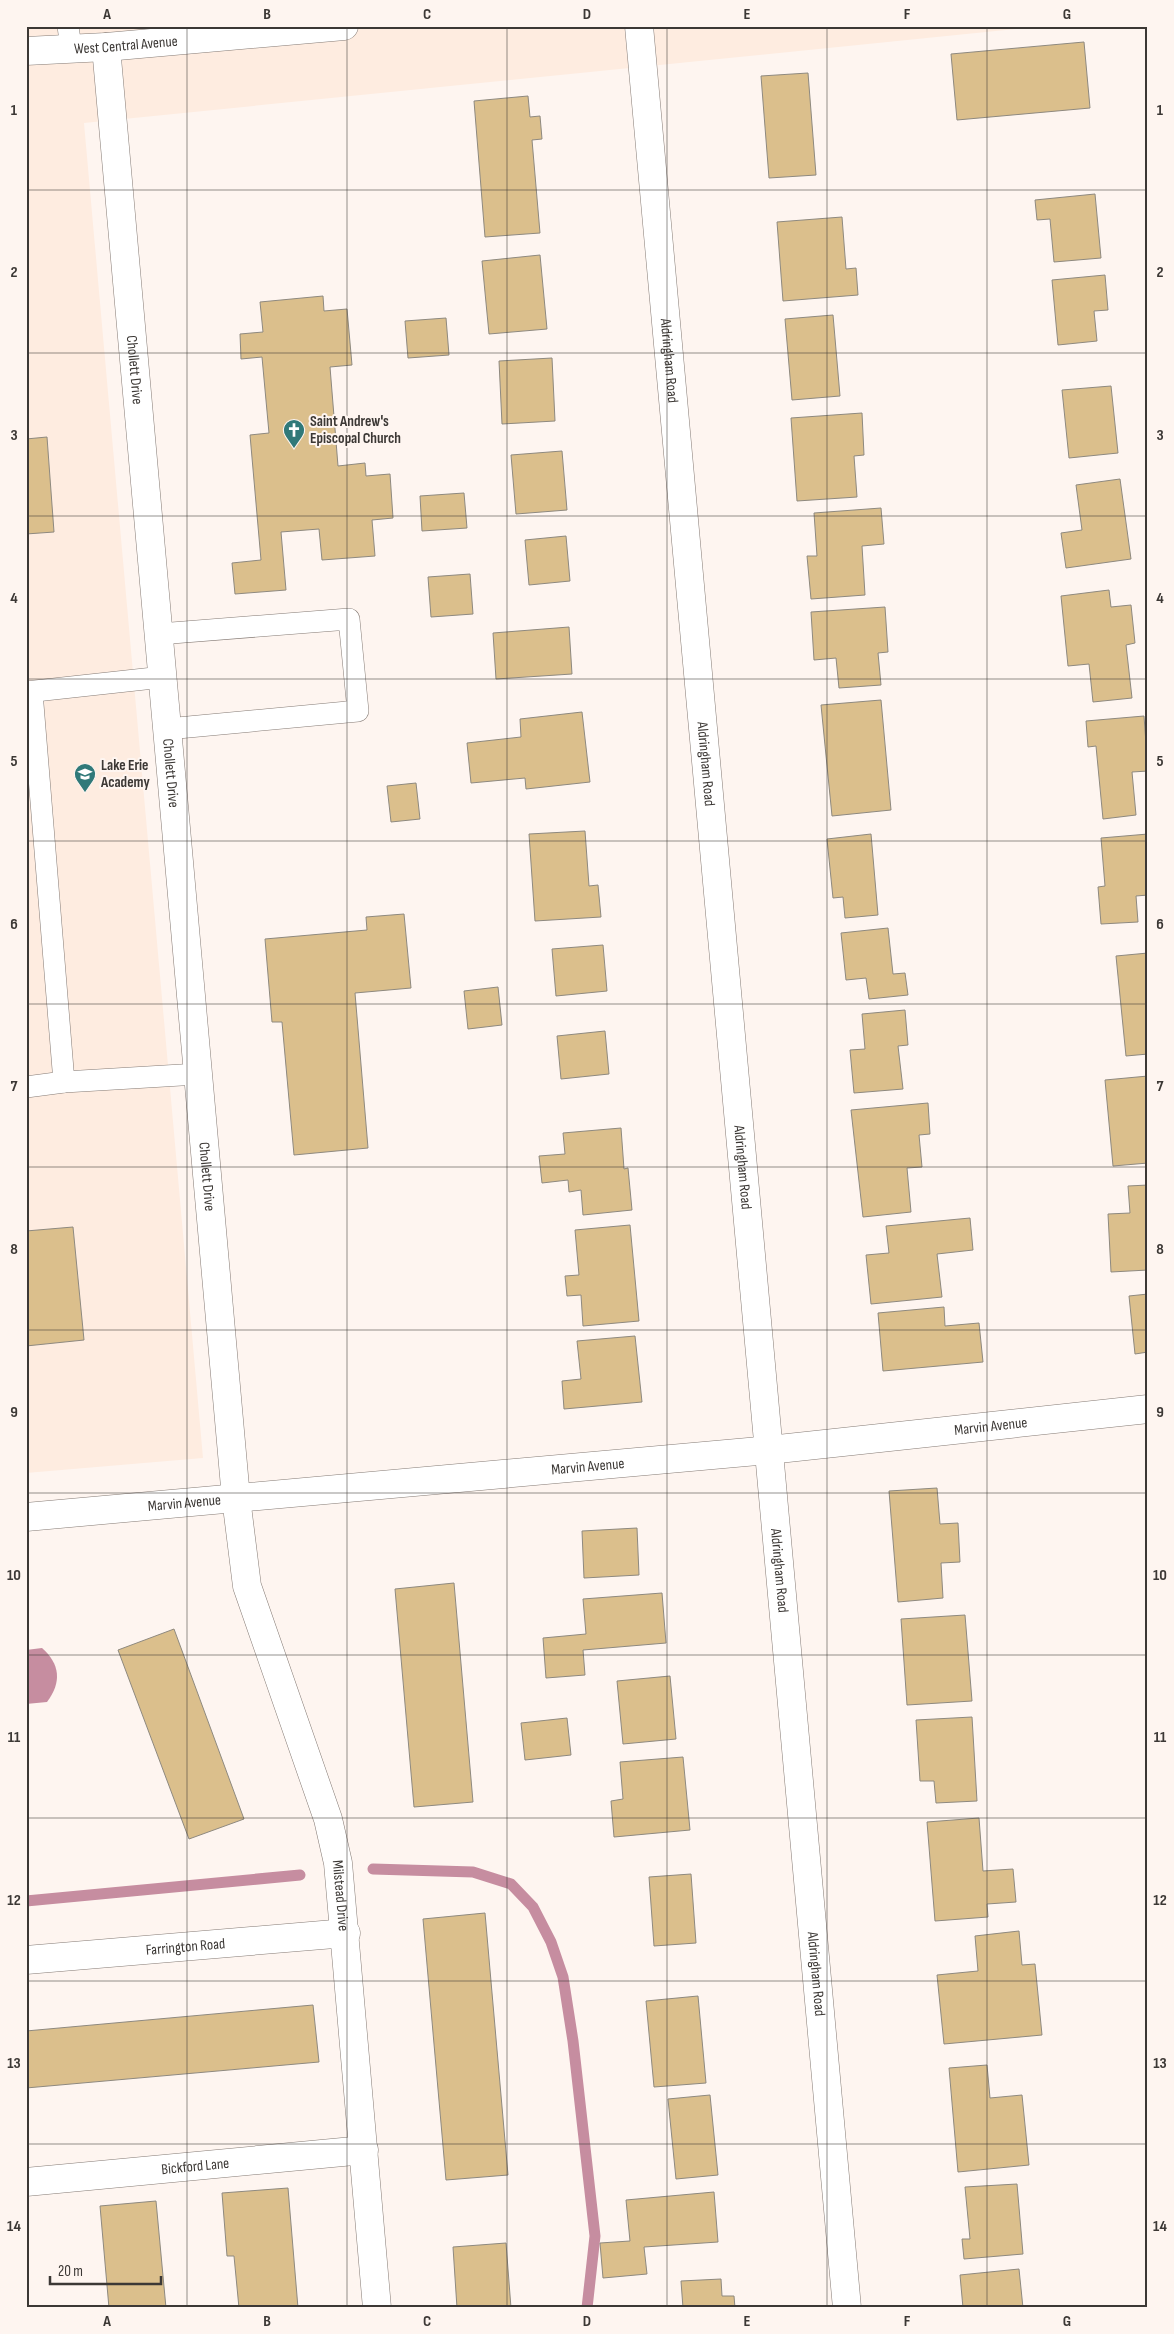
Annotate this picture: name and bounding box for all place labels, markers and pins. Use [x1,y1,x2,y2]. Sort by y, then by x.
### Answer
place label: Saint Andrew's Episcopal Church [310,412,401,448]
church icon: Saint Andrew's Episcopal Church [282,418,306,449]
place label: Lake Erie Academy [100,756,150,792]
school or university icon: Lake Erie Academy [73,762,97,793]

